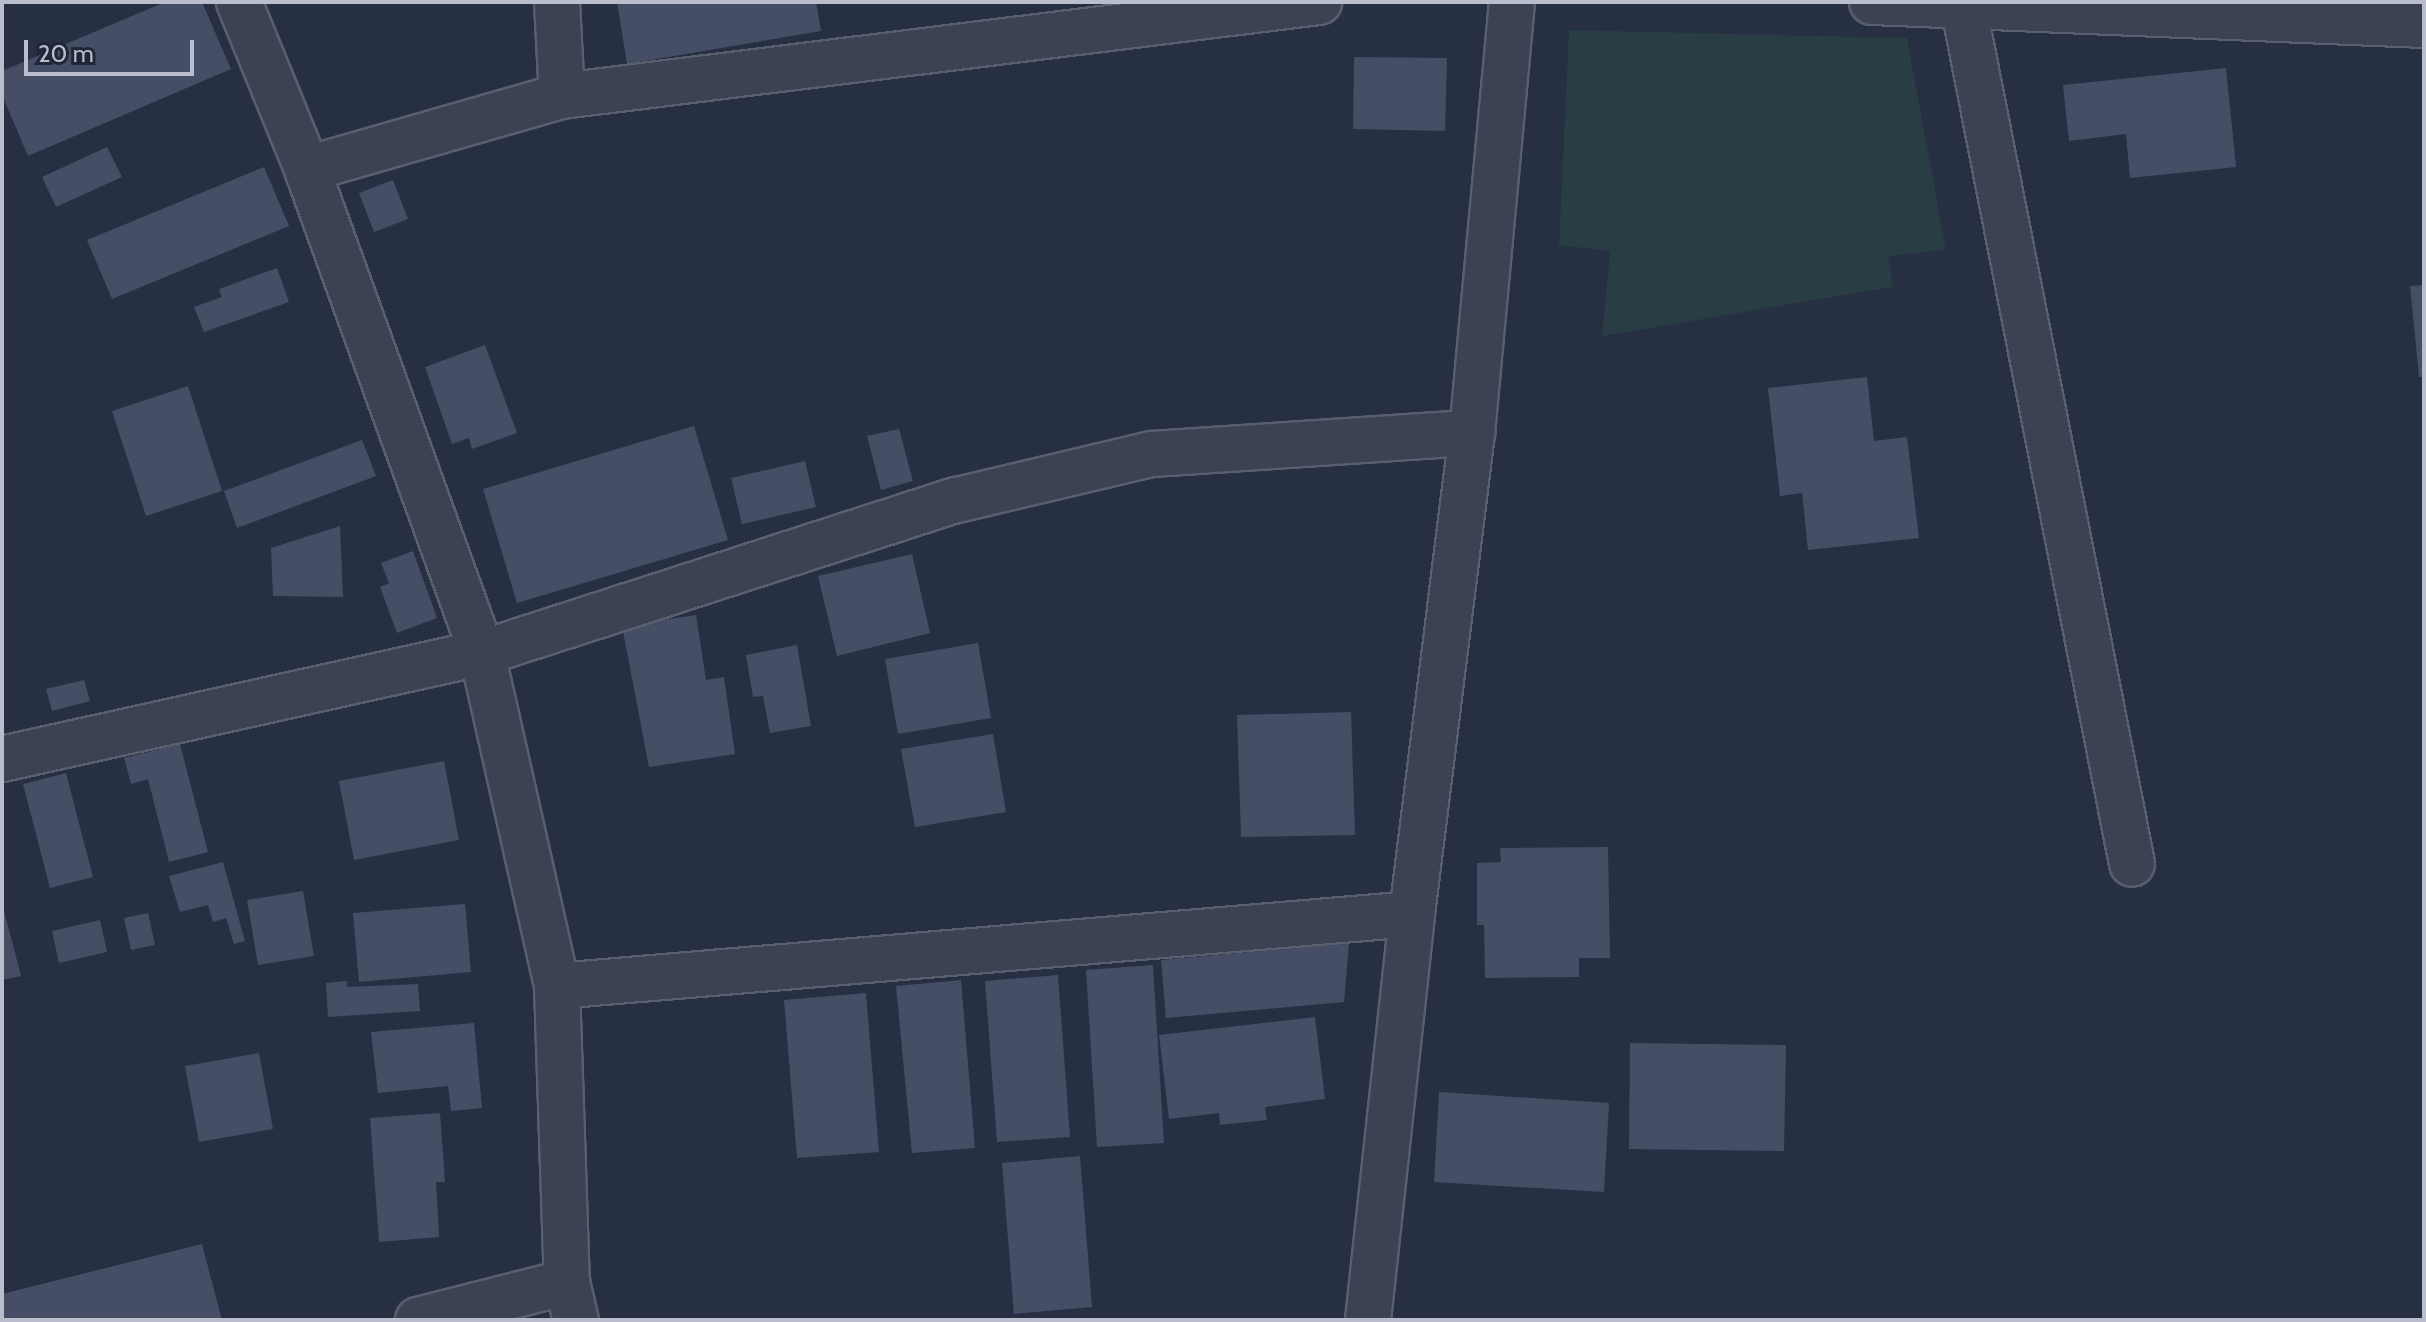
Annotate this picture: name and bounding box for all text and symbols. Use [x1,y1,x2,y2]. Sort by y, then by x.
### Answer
scale bar [28,24,198,74]
text: 20 m [38,39,94,68]

